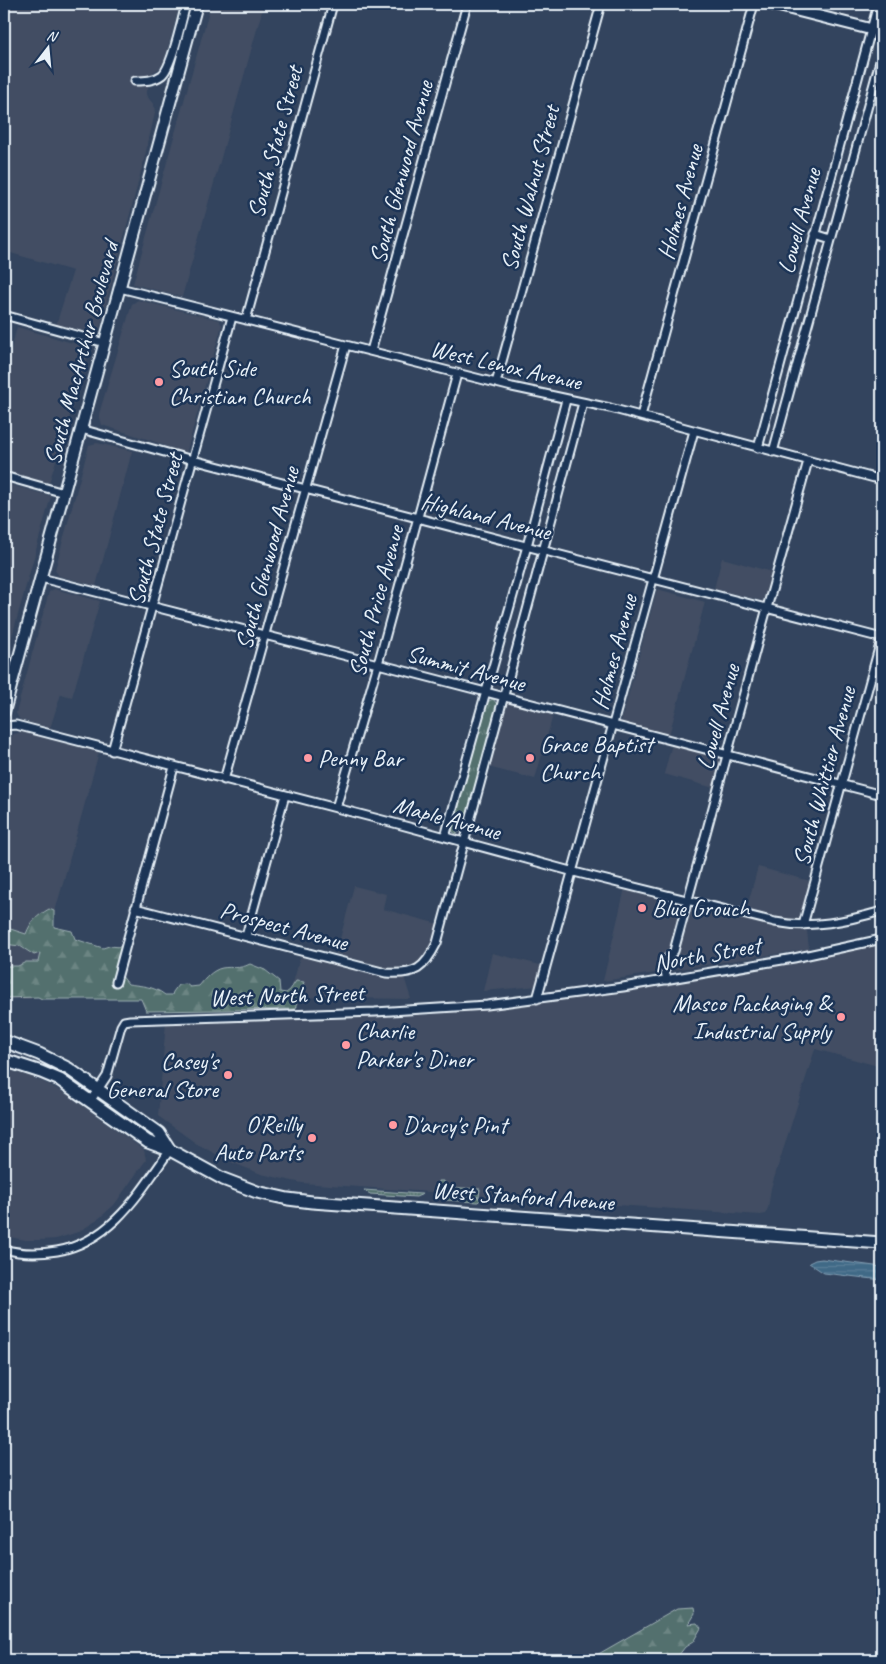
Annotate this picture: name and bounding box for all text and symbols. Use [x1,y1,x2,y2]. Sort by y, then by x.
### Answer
north arrow [22,22,72,72]
text: N [45,27,60,46]
street label: South State Street [240,61,310,221]
street label: South Glenwood Avenue [362,75,440,267]
street label: South Walnut Street [494,100,567,274]
street label: Holmes Avenue [650,139,710,263]
street label: Lowell Avenue [771,163,828,277]
street label: South MacArthur Boulevard [37,235,126,468]
street label: West Lenox Avenue [428,333,586,397]
place label: South Side Christian Church [169,353,312,411]
marker: South Side Christian Church [153,376,165,388]
street label: South State Street [120,448,190,608]
street label: South Glenwood Avenue [228,461,306,653]
street label: Highland Avenue [418,485,556,547]
street label: South Price Avenue [341,520,411,680]
street label: Holmes Avenue [584,589,644,713]
street label: Summit Avenue [403,638,531,699]
street label: Lowell Avenue [690,659,747,773]
street label: South Whittier Avenue [786,681,863,869]
place label: Grace Baptist Church [540,729,656,787]
place label: Penny Bar [318,743,405,773]
marker: Penny Bar [302,752,314,764]
marker: Grace Baptist Church [524,752,536,764]
street label: Maple Avenue [390,789,506,847]
place label: Blue Grouch [652,893,751,923]
street label: Prospect Avenue [217,895,353,958]
marker: Blue Grouch [636,902,648,914]
street label: North Street [651,929,766,978]
street label: West North Street [210,977,366,1013]
place label: Masco Packaging & Industrial Supply [673,988,833,1046]
marker: Masco Packaging & Industrial Supply [835,1011,847,1023]
place label: Charlie Parker's Diner [356,1016,476,1074]
marker: Charlie Parker's Diner [340,1039,352,1051]
place label: Casey's General Store [107,1046,221,1104]
marker: Casey's General Store [222,1069,234,1081]
place label: O'Reilly Auto Parts [214,1109,305,1167]
place label: D'arcy's Pint [403,1110,510,1140]
marker: D'arcy's Pint [387,1119,399,1131]
marker: O'Reilly Auto Parts [306,1132,318,1144]
street label: West Stanford Avenue [431,1175,617,1217]

